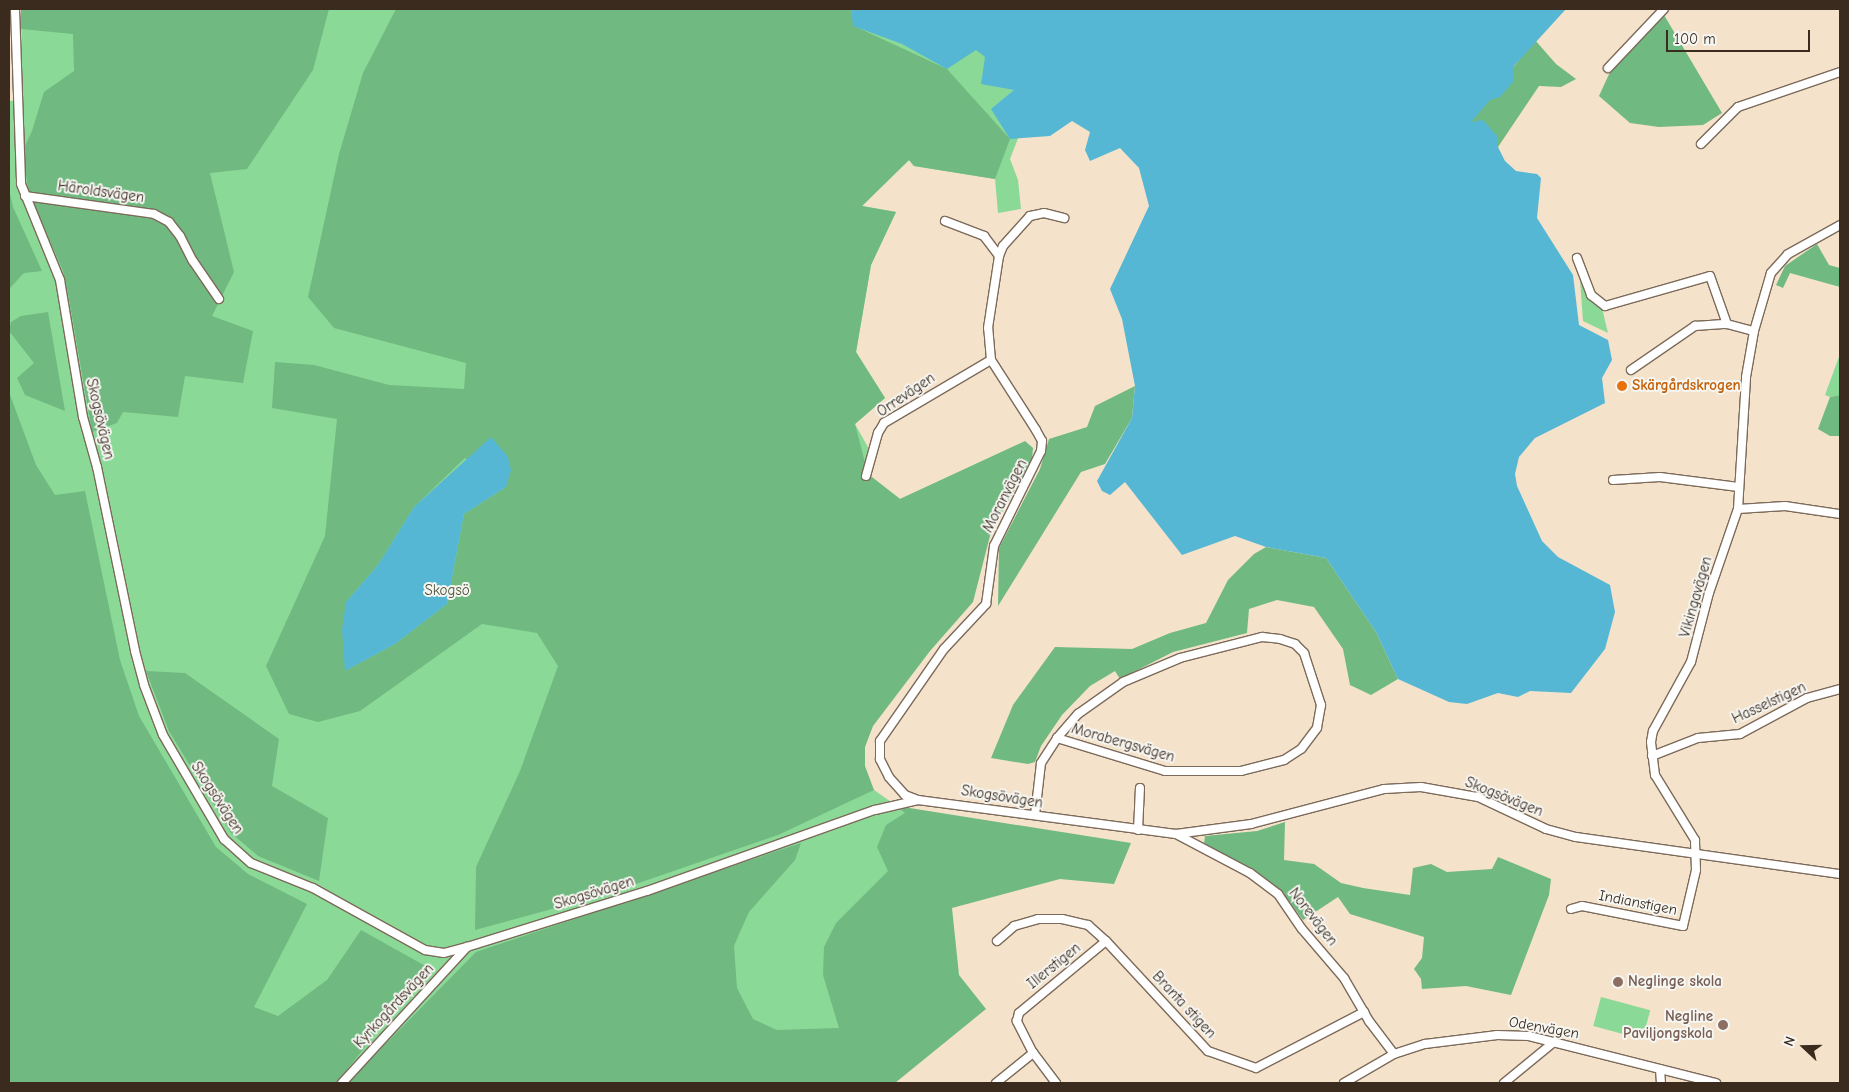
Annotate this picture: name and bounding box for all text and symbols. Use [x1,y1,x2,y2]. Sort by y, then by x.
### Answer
scale bar [1669,20,1813,52]
text: 100 m [1674,30,1716,48]
street label: Häroldsvägen [57,177,145,207]
street label: Orrevägen [874,369,938,421]
street label: Skogsövägen [82,377,118,461]
place label: Skärgårdskrogen [1632,377,1741,395]
marker: Skärgårdskrogen [1616,380,1628,392]
street label: Moranvägen [979,456,1031,536]
street label: Vikingavägen [1676,554,1716,640]
park label: Skogsö [424,582,470,600]
street label: Hasselstigen [1729,678,1809,728]
street label: Morabergsvägen [1069,720,1177,766]
street label: Skogsövägen [187,758,247,838]
street label: Skogsövägen [1462,773,1546,821]
street label: Skogsövägen [960,782,1044,812]
street label: Skogsövägen [552,872,636,914]
street label: Norevägen [1285,884,1341,950]
street label: Indianstigen [1597,887,1679,919]
street label: Illerstigen [1024,939,1084,993]
street label: Kyrkogårdsvägen [350,960,438,1052]
street label: Branta stigen [1148,968,1220,1042]
place label: Neglinge skola [1628,973,1722,991]
marker: Neglinge skola [1612,976,1624,988]
place label: Negline Paviljongskola [1623,1007,1713,1042]
street label: Odenvägen [1508,1013,1580,1043]
marker: Negline Paviljongskola [1717,1019,1729,1031]
north arrow [1779,1022,1829,1072]
text: N [1780,1034,1799,1049]

